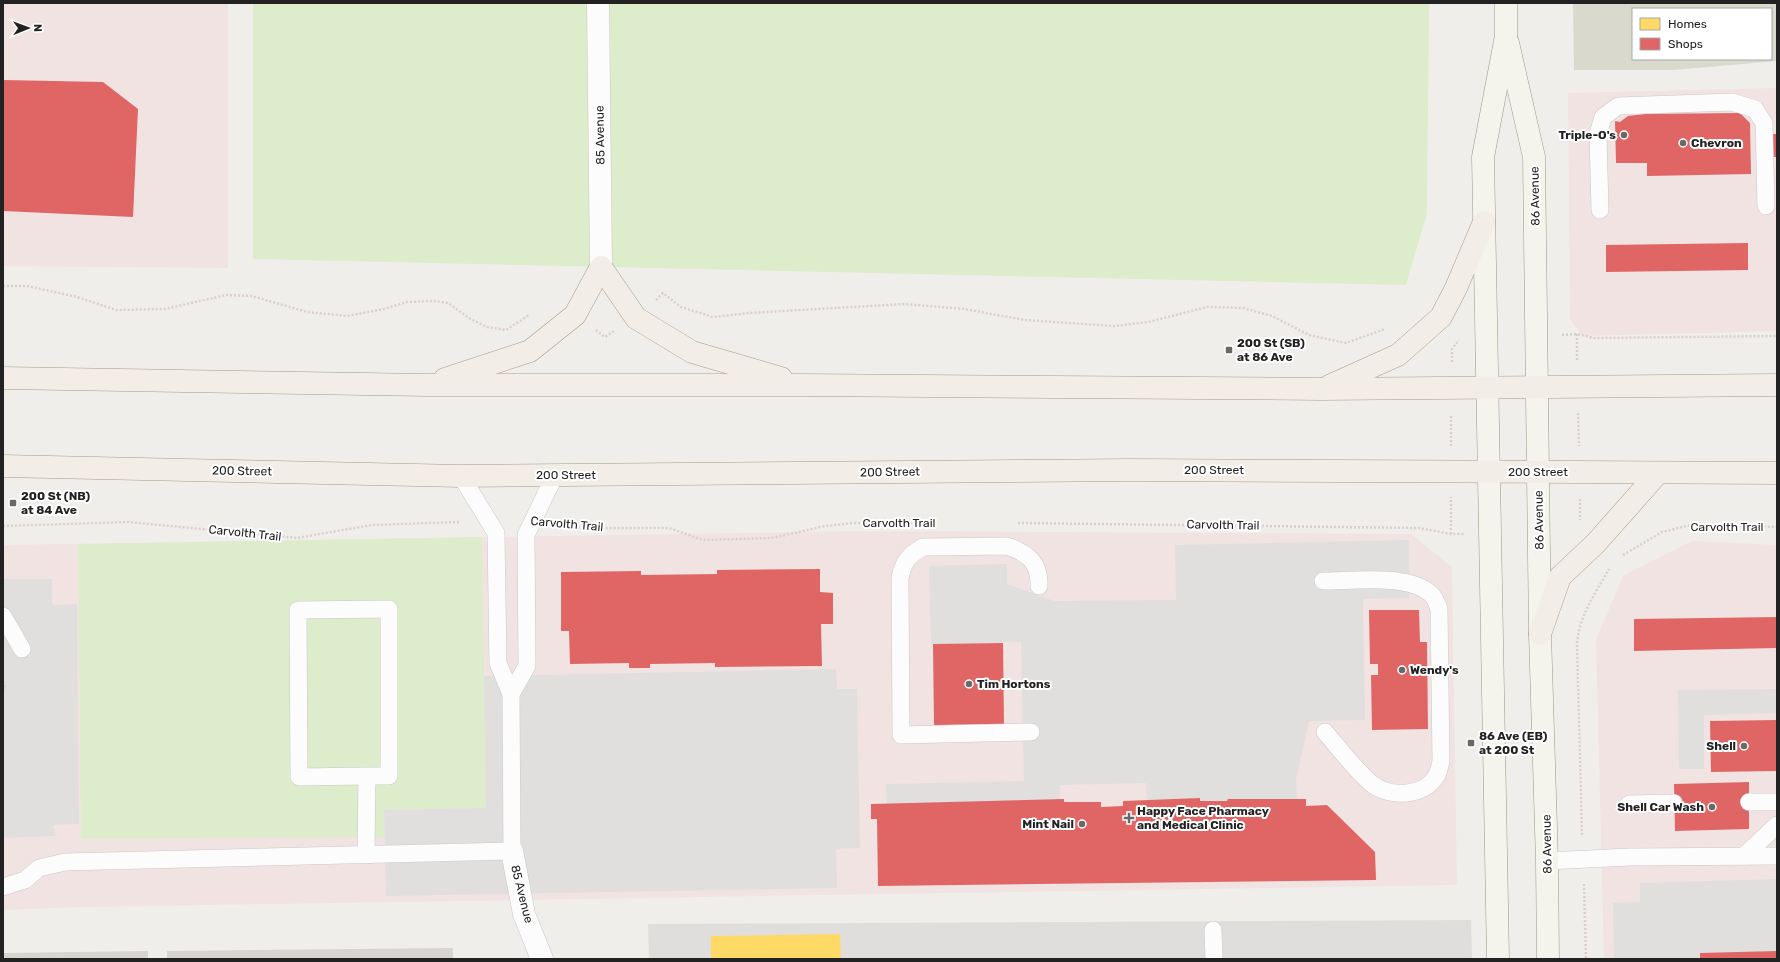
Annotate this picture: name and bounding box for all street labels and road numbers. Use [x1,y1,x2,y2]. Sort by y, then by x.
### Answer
street label: 85 Avenue [592,105,608,165]
street label: 86 Avenue [1527,166,1543,226]
street label: 200 Street [212,463,272,479]
street label: 200 Street [1184,463,1244,477]
street label: 200 Street [860,464,920,480]
street label: 200 Street [1508,465,1568,479]
street label: 200 Street [536,468,596,482]
street label: 86 Avenue [1531,490,1547,550]
street label: Carvolth Trail [530,514,604,534]
street label: Carvolth Trail [863,516,936,530]
street label: Carvolth Trail [1186,517,1260,533]
street label: Carvolth Trail [1691,520,1764,534]
street label: Carvolth Trail [208,522,282,544]
street label: 86 Avenue [1539,814,1555,874]
street label: 85 Avenue [508,863,536,925]

